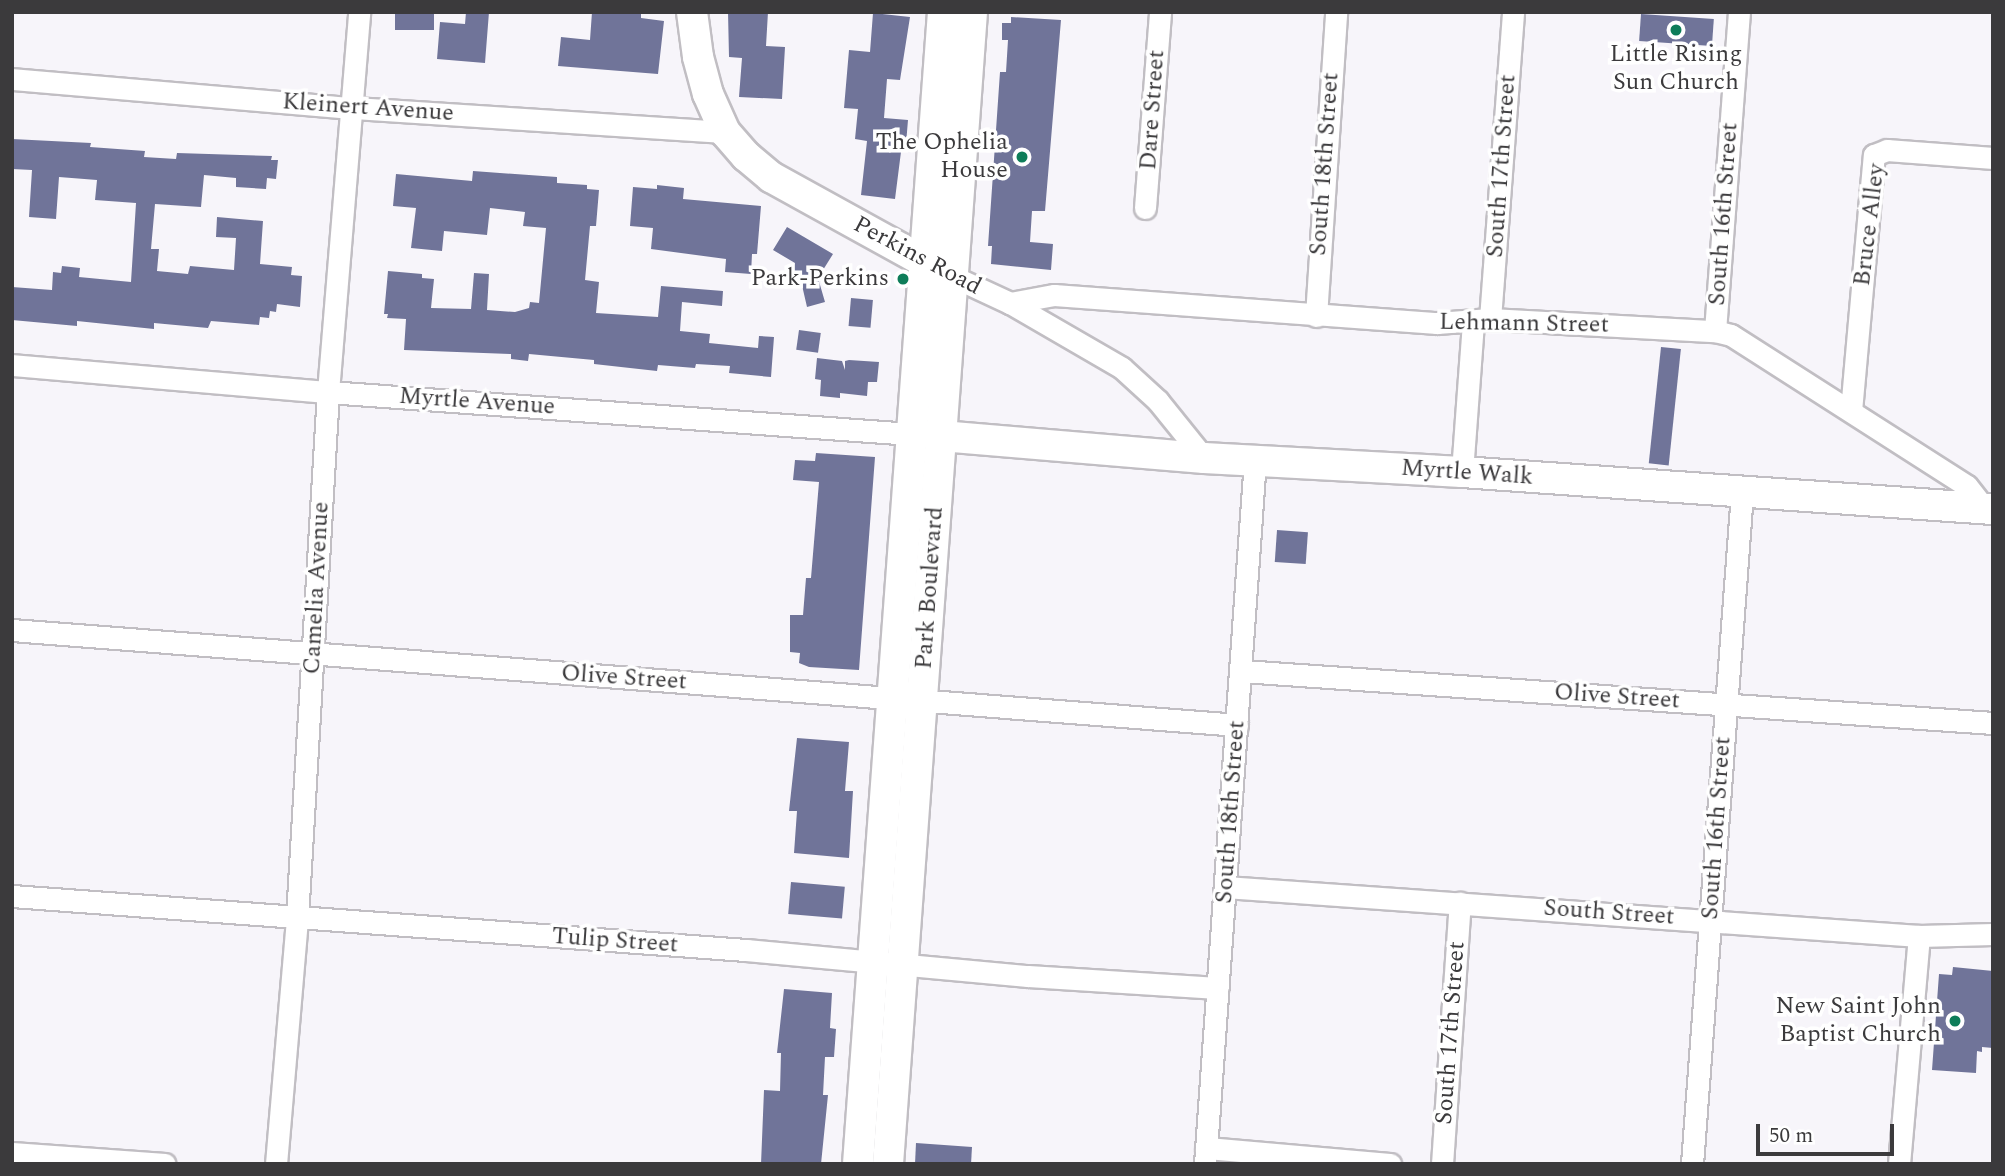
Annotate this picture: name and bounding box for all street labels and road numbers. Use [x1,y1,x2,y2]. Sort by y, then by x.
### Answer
street label: Dare Street [1134,49,1172,171]
street label: South 18th Street [1304,71,1346,257]
street label: South 17th Street [1481,73,1523,259]
street label: Kleinert Avenue [281,88,455,128]
street label: South 16th Street [1703,121,1745,307]
street label: Bruce Alley [1848,162,1892,288]
street label: Perkins Road [848,210,986,302]
street label: Lehmann Street [1439,308,1609,340]
street label: Myrtle Avenue [398,382,556,422]
street label: Myrtle Walk [1400,454,1534,492]
street label: Camelia Avenue [298,501,336,675]
street label: Park Boulevard [910,506,950,670]
street label: Olive Street [560,659,688,697]
street label: Olive Street [1553,678,1681,716]
street label: South 18th Street [1210,719,1252,905]
street label: South 16th Street [1696,735,1738,921]
street label: South Street [1543,894,1675,932]
street label: Tulip Street [551,922,679,960]
street label: South 17th Street [1430,940,1472,1126]

